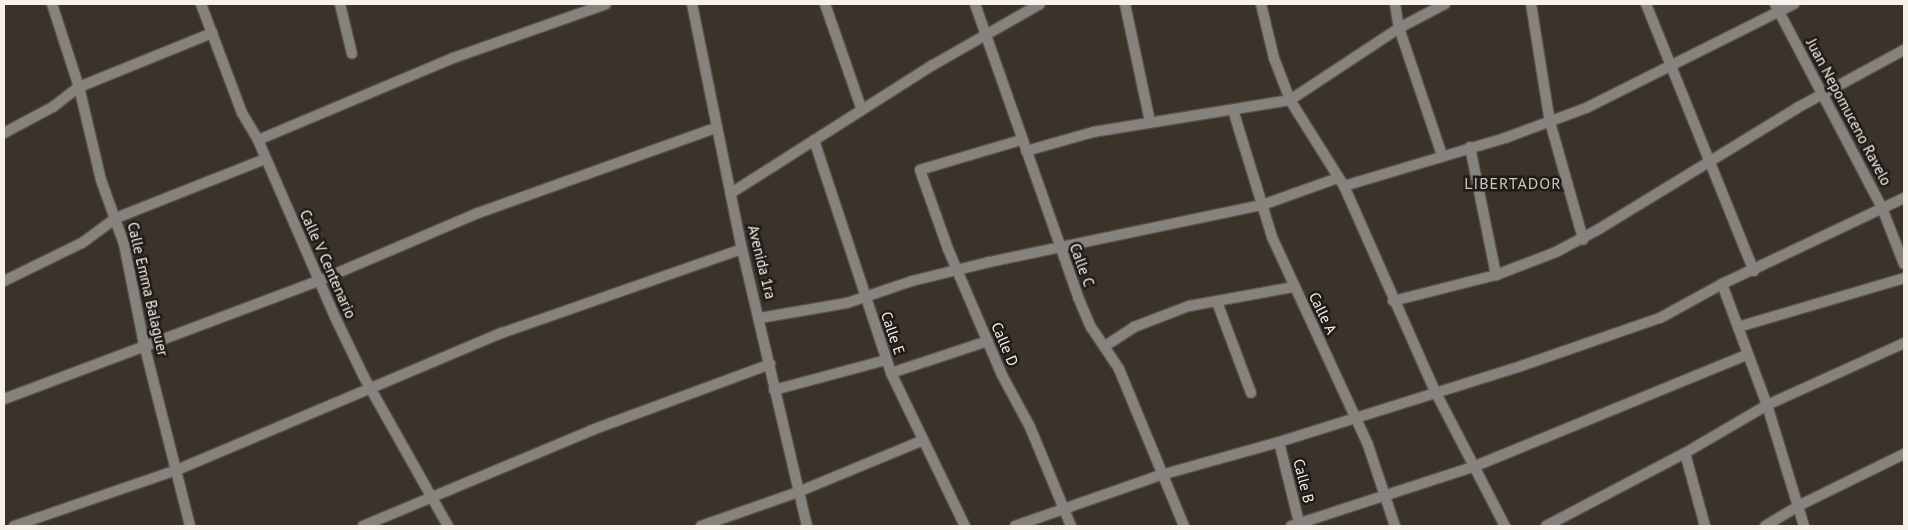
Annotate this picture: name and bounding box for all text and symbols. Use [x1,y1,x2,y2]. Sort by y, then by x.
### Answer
street label: Juan Nepomuceno Ravelo [1803,35,1895,189]
district label: LIBERTADOR [1463,173,1563,193]
street label: Calle V Centenario [296,206,360,322]
street label: Calle Emma Balaguer [124,220,172,358]
street label: Avenida 1ra [744,223,780,301]
street label: Calle C [1066,241,1098,289]
street label: Calle A [1305,289,1341,337]
street label: Calle E [877,309,909,357]
street label: Calle D [988,319,1022,369]
street label: Calle B [1290,457,1318,505]

